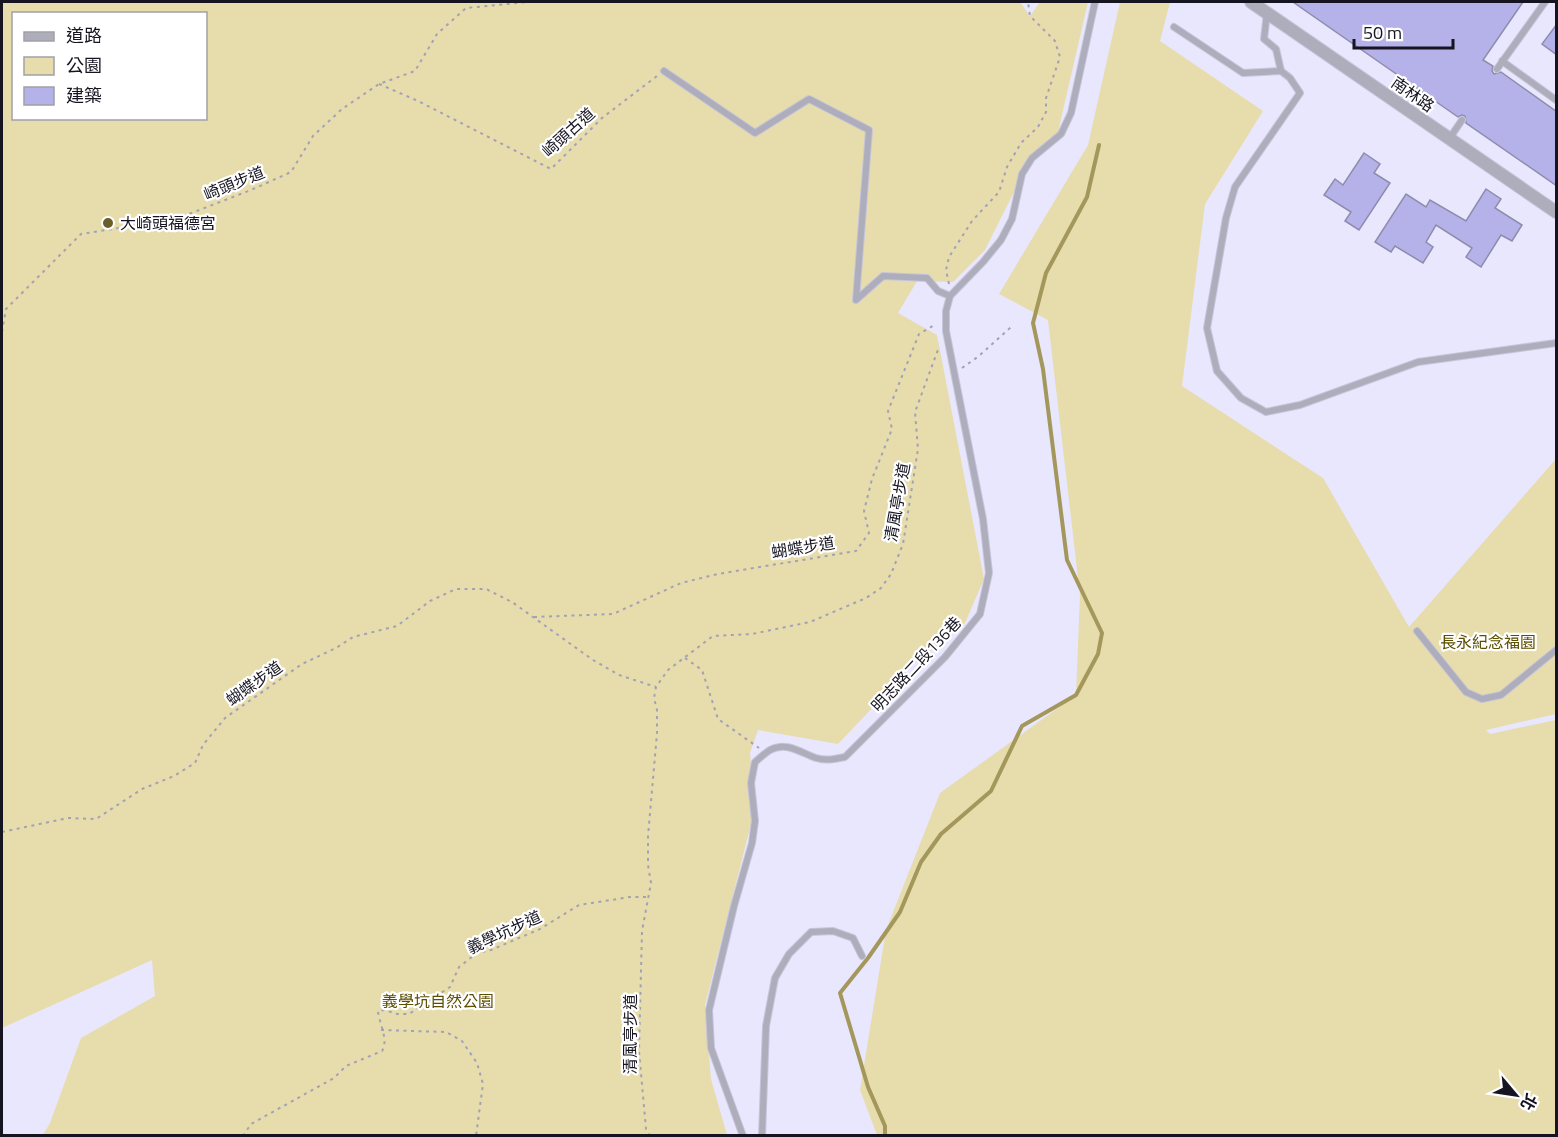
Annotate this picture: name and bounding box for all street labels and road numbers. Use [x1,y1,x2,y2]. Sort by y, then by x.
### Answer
street label: 南林路 [1386,70,1440,118]
street label: 崎頭古道 [536,102,600,162]
street label: 崎頭步道 [200,160,268,206]
street label: 清風亭步道 [878,461,916,543]
street label: 蝴蝶步道 [770,530,836,564]
street label: 明志路二段136巷 [865,611,967,717]
street label: 蝴蝶步道 [221,655,287,711]
street label: 義學坑步道 [463,904,545,960]
street label: 清風亭步道 [618,994,642,1074]

